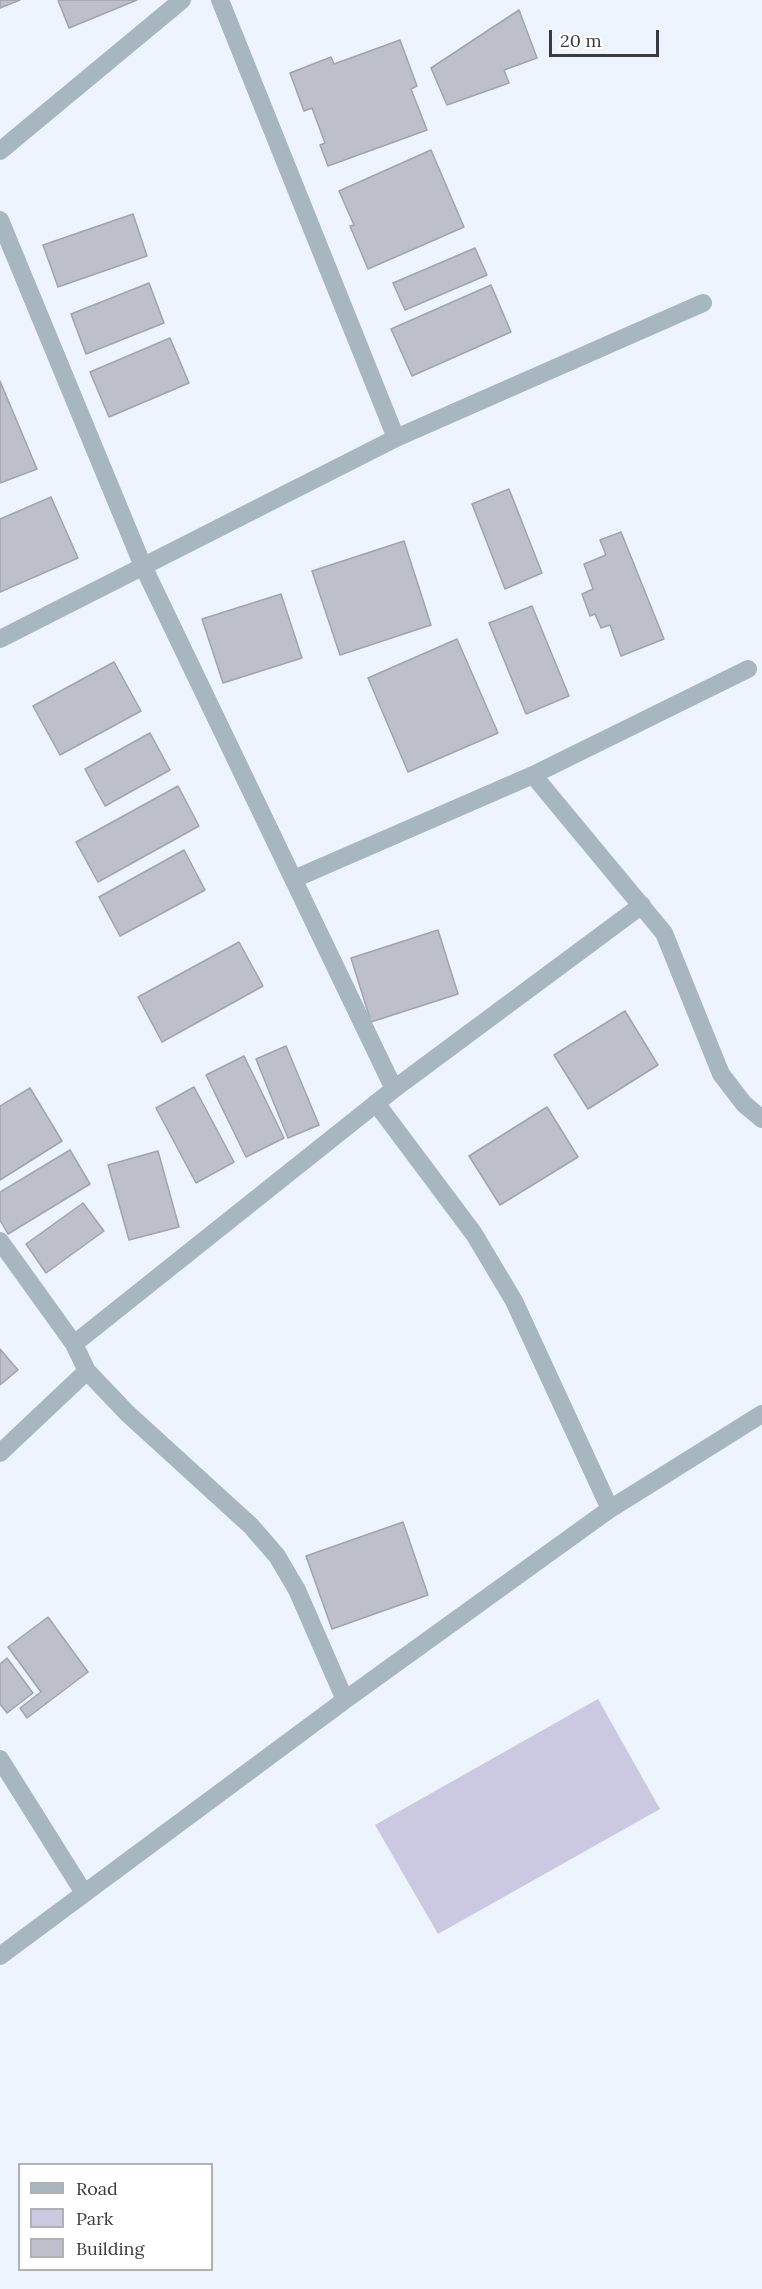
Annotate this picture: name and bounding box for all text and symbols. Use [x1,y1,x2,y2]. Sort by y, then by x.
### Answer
scale bar [552,18,662,56]
text: 20 m [560,29,602,52]
legend [18,2163,213,2271]
text: Road [76,2177,118,2200]
text: Park [76,2207,113,2230]
text: Building [76,2237,144,2260]

